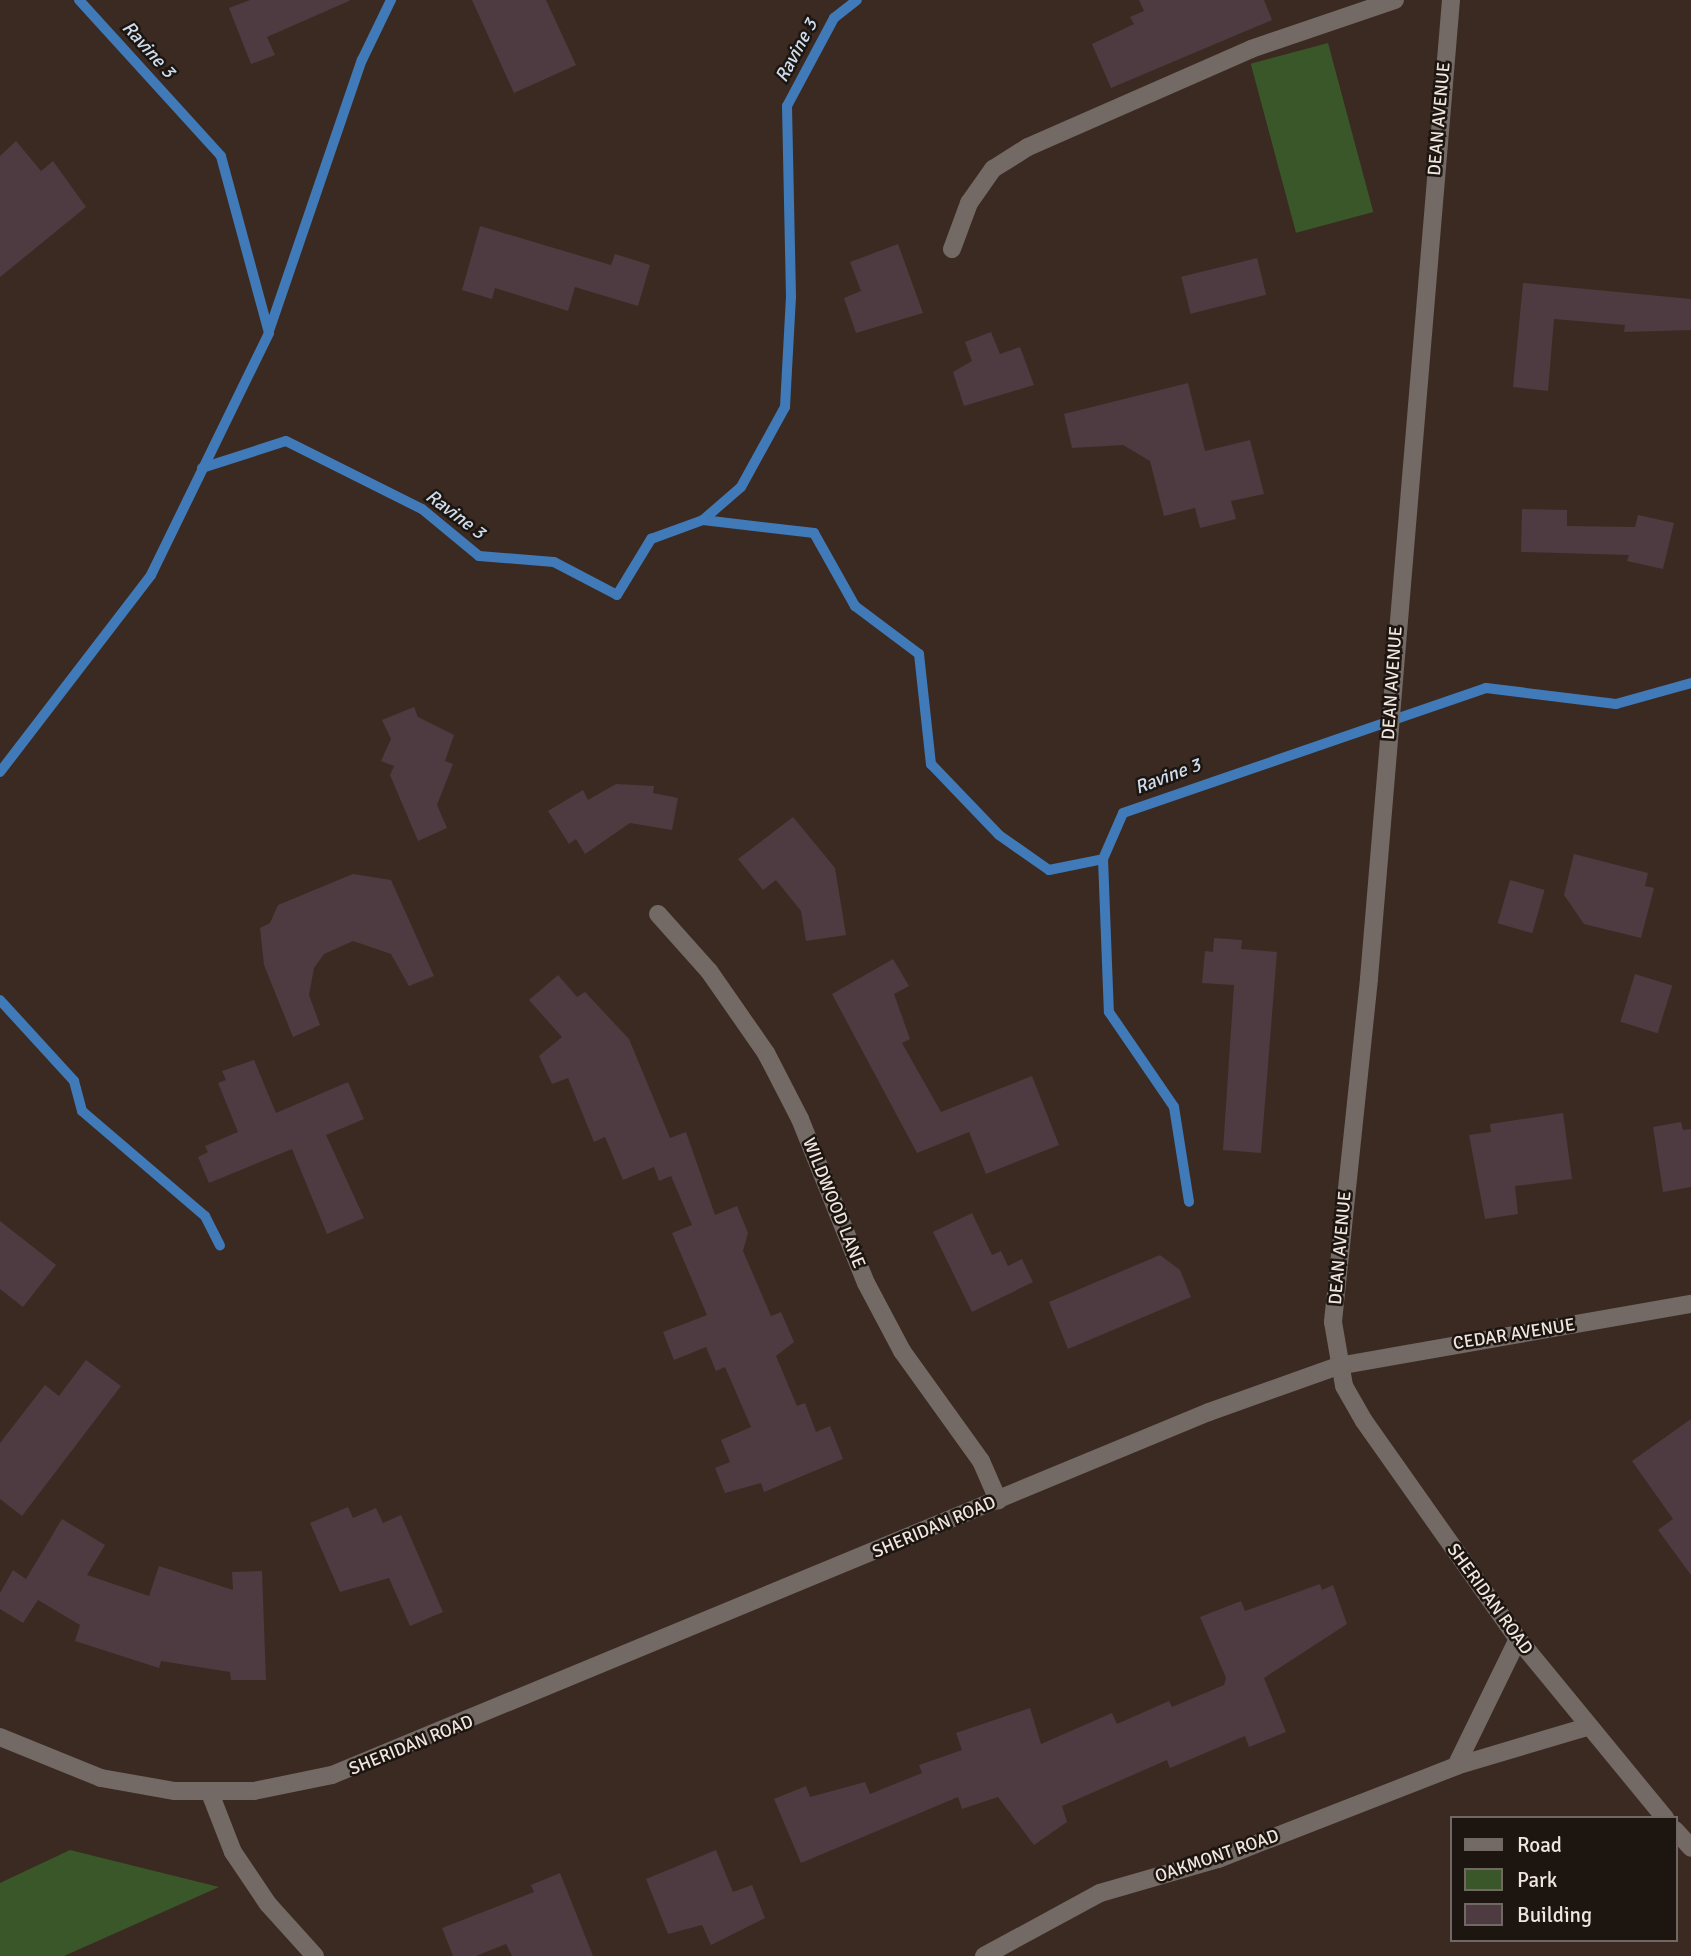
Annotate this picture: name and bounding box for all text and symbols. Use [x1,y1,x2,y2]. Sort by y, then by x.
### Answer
water label: Ravine 3 [771,15,823,87]
water label: Ravine 3 [117,17,179,83]
street label: DEAN AVENUE [1423,61,1455,177]
water label: Ravine 3 [421,485,489,545]
street label: DEAN AVENUE [1377,625,1407,741]
water label: Ravine 3 [1132,754,1204,800]
street label: WILDWOOD LANE [798,1135,870,1271]
street label: DEAN AVENUE [1324,1190,1356,1306]
street label: CEDAR AVENUE [1451,1314,1577,1354]
street label: SHERIDAN ROAD [869,1491,999,1563]
street label: SHERIDAN ROAD [1443,1539,1537,1659]
street label: SHERIDAN ROAD [346,1710,476,1780]
legend [1450,1816,1677,1942]
street label: OAKMONT ROAD [1152,1825,1282,1887]
text: Road [1517,1832,1562,1858]
text: Park [1517,1867,1557,1893]
text: Building [1517,1902,1592,1928]

